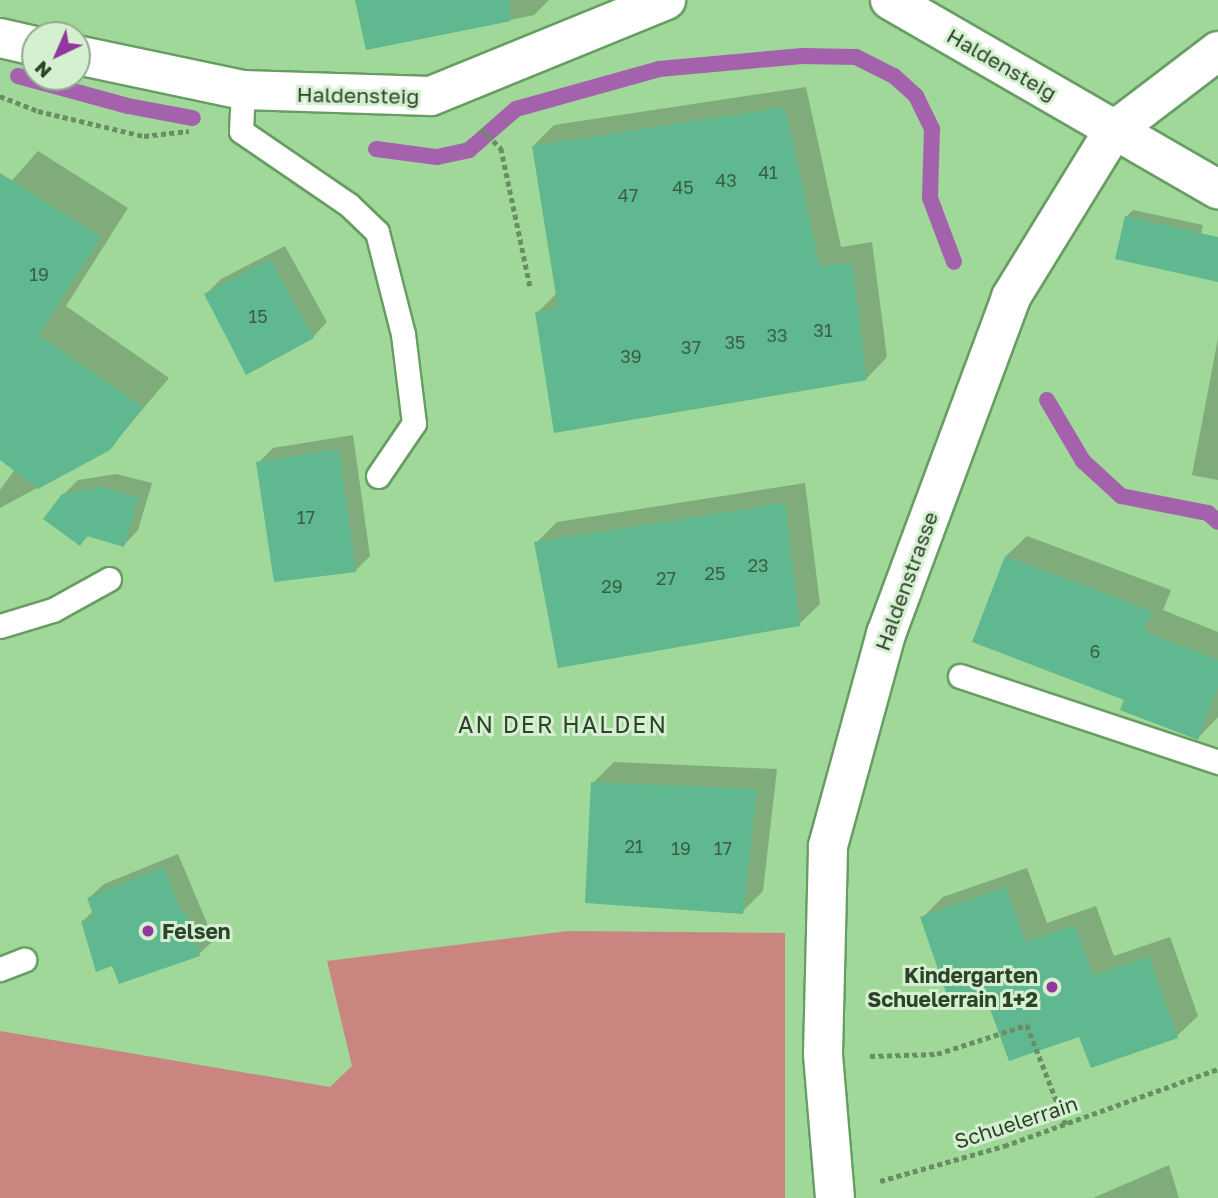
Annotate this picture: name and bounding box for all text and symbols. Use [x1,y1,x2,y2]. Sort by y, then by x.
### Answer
north arrow [21,21,91,91]
street label: Haldensteig [943,22,1061,106]
text: N [29,57,56,83]
street label: Haldensteig [296,81,420,109]
house number: 41 [758,161,778,183]
house number: 43 [715,169,737,191]
house number: 45 [672,176,694,198]
house number: 47 [618,184,638,206]
house number: 19 [29,263,49,285]
house number: 15 [248,305,268,327]
house number: 31 [813,319,833,341]
house number: 33 [766,324,788,346]
house number: 35 [725,331,745,353]
house number: 37 [681,336,701,358]
house number: 39 [620,345,642,367]
house number: 17 [297,506,315,528]
street label: Haldenstrasse [869,508,943,654]
house number: 23 [748,554,768,576]
house number: 25 [705,562,725,584]
house number: 27 [656,567,676,589]
house number: 29 [601,575,623,597]
house number: 6 [1090,640,1100,662]
district label: AN DER HALDEN [460,710,666,738]
house number: 21 [624,835,644,857]
house number: 19 [671,837,691,859]
house number: 17 [714,837,732,859]
place label: Felsen [162,918,231,944]
marker: Felsen [140,923,156,939]
place label: Kindergarten Schuelerrain 1+2 [867,962,1038,1012]
marker: Kindergarten Schuelerrain 1+2 [1044,979,1060,995]
street label: Schuelerrain [951,1090,1081,1154]

